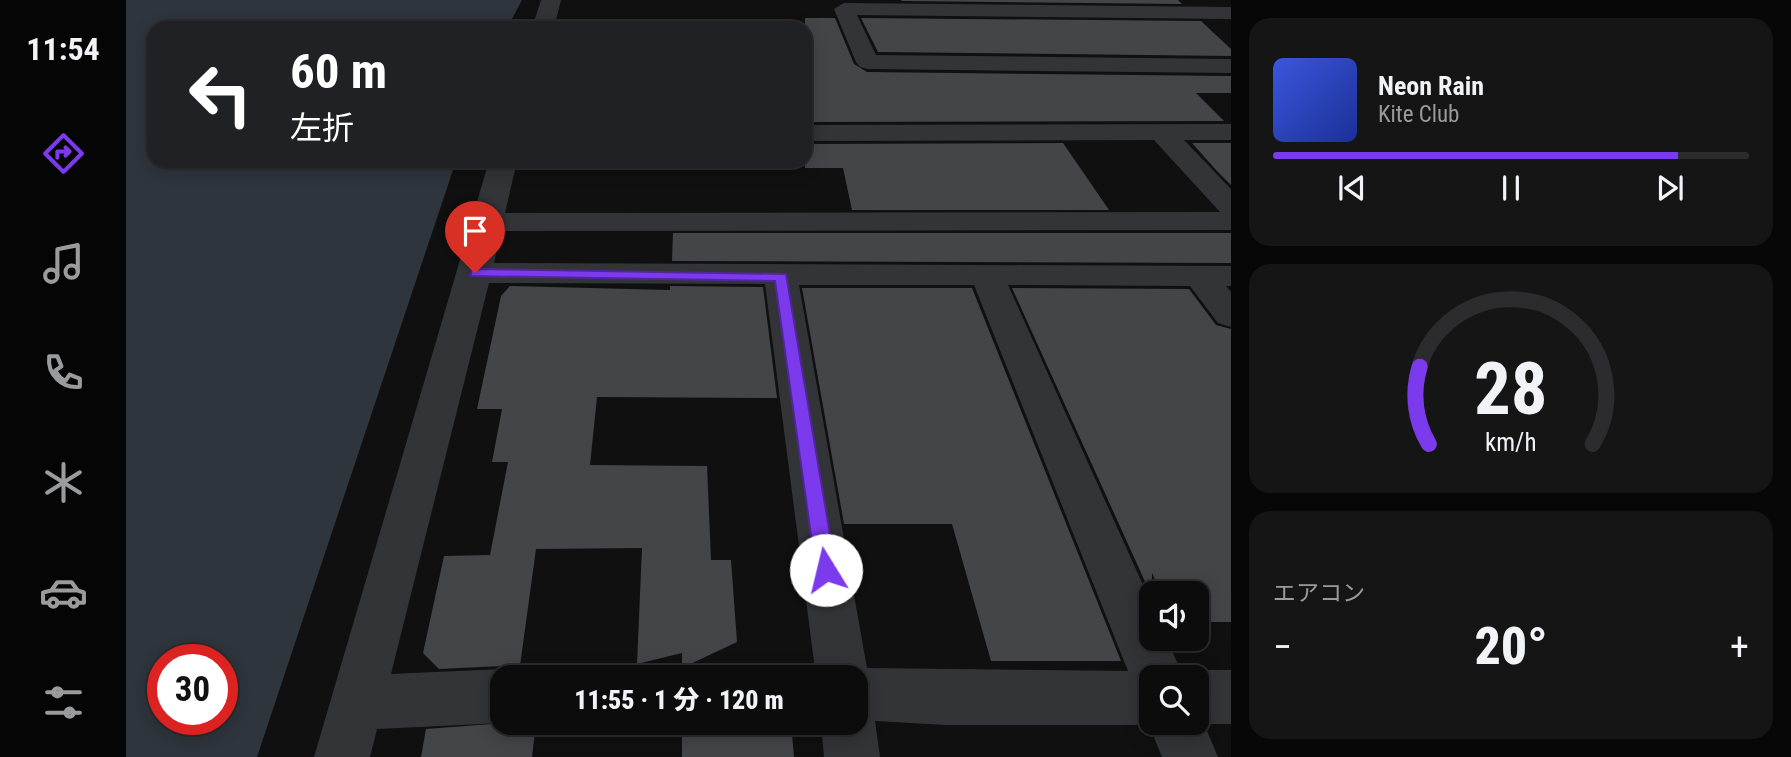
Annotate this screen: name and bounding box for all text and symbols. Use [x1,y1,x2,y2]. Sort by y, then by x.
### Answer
text: 11:54 [26,30,100,68]
text: 60 m [290,43,387,100]
icon: left [175,49,266,140]
text: Neon Rain [1378,71,1484,101]
text: Kite Club [1378,101,1459,128]
text: 左折 [290,109,354,147]
icon: directions [39,129,88,178]
icon: previous [1333,169,1371,207]
icon: pause [1492,169,1530,207]
icon: next [1651,169,1689,207]
pin [445,201,505,273]
icon: arrive [456,212,494,250]
icon: music [39,239,88,288]
text: 28 [1474,347,1548,433]
icon: phone [39,348,88,397]
text: km/h [1485,428,1537,457]
icon: climate [39,458,88,507]
position arrow [789,533,863,607]
icon: car [39,568,88,617]
text: エアコン [1273,580,1365,607]
map controls [1139,581,1209,735]
button: sound [1139,581,1209,651]
text: 20° [1474,616,1548,677]
text: − [1273,625,1292,669]
text: + [1730,625,1749,669]
speed limit sign: 30 [147,644,238,735]
button: search [1139,665,1209,735]
icon: filters [39,678,88,727]
text: 11:55 · 1 分 · 120 m [574,685,784,715]

